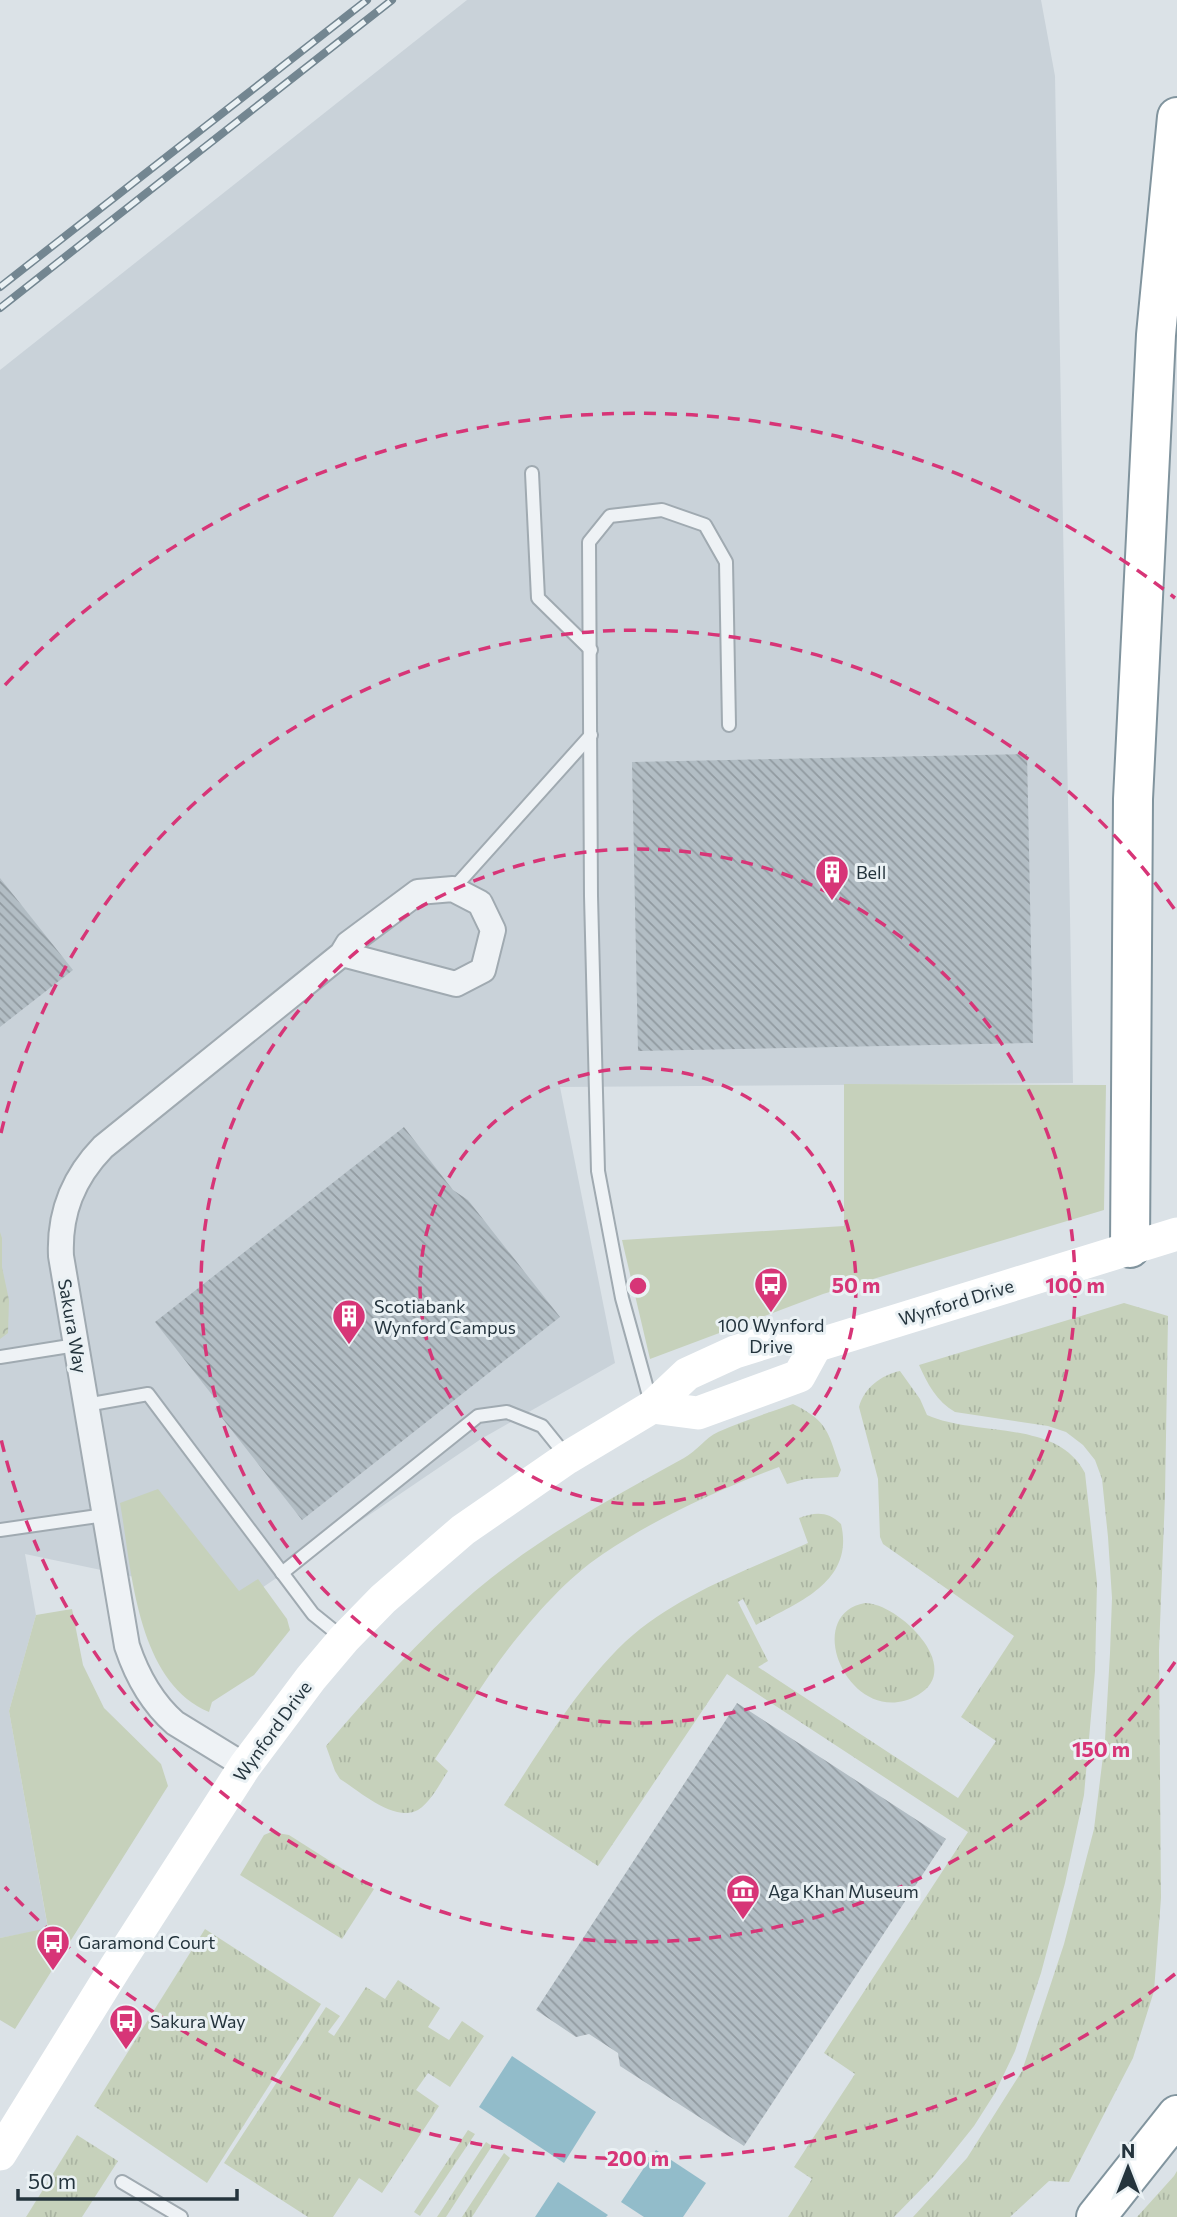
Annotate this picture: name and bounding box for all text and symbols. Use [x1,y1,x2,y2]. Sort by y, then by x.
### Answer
building icon: Bell [813,853,851,902]
place label: Bell [856,861,886,883]
bus stop icon: 100 Wynford Drive [752,1265,790,1314]
text: 50 m [832,1272,880,1297]
text: 100 m [1045,1272,1105,1297]
centre of rings [626,1274,650,1298]
street label: Wynford Drive [896,1274,1016,1330]
street label: Sakura Way [54,1277,92,1375]
place label: Scotiabank Wynford Campus [374,1295,516,1338]
building icon: Scotiabank Wynford Campus [330,1297,368,1346]
place label: 100 Wynford Drive [718,1314,824,1357]
street label: Wynford Drive [228,1676,316,1786]
text: 150 m [1072,1736,1130,1761]
museum icon: Aga Khan Museum [724,1872,762,1921]
place label: Aga Khan Museum [768,1880,919,1902]
bus stop icon: Garamond Court [34,1923,72,1972]
place label: Garamond Court [78,1931,215,1953]
bus stop icon: Sakura Way [107,2002,145,2051]
place label: Sakura Way [150,2010,246,2032]
north arrow [1093,2133,1163,2203]
text: N [1121,2139,1135,2162]
text: 200 m [607,2145,669,2170]
scale bar [18,2158,236,2202]
text: 50 m [28,2168,76,2193]

